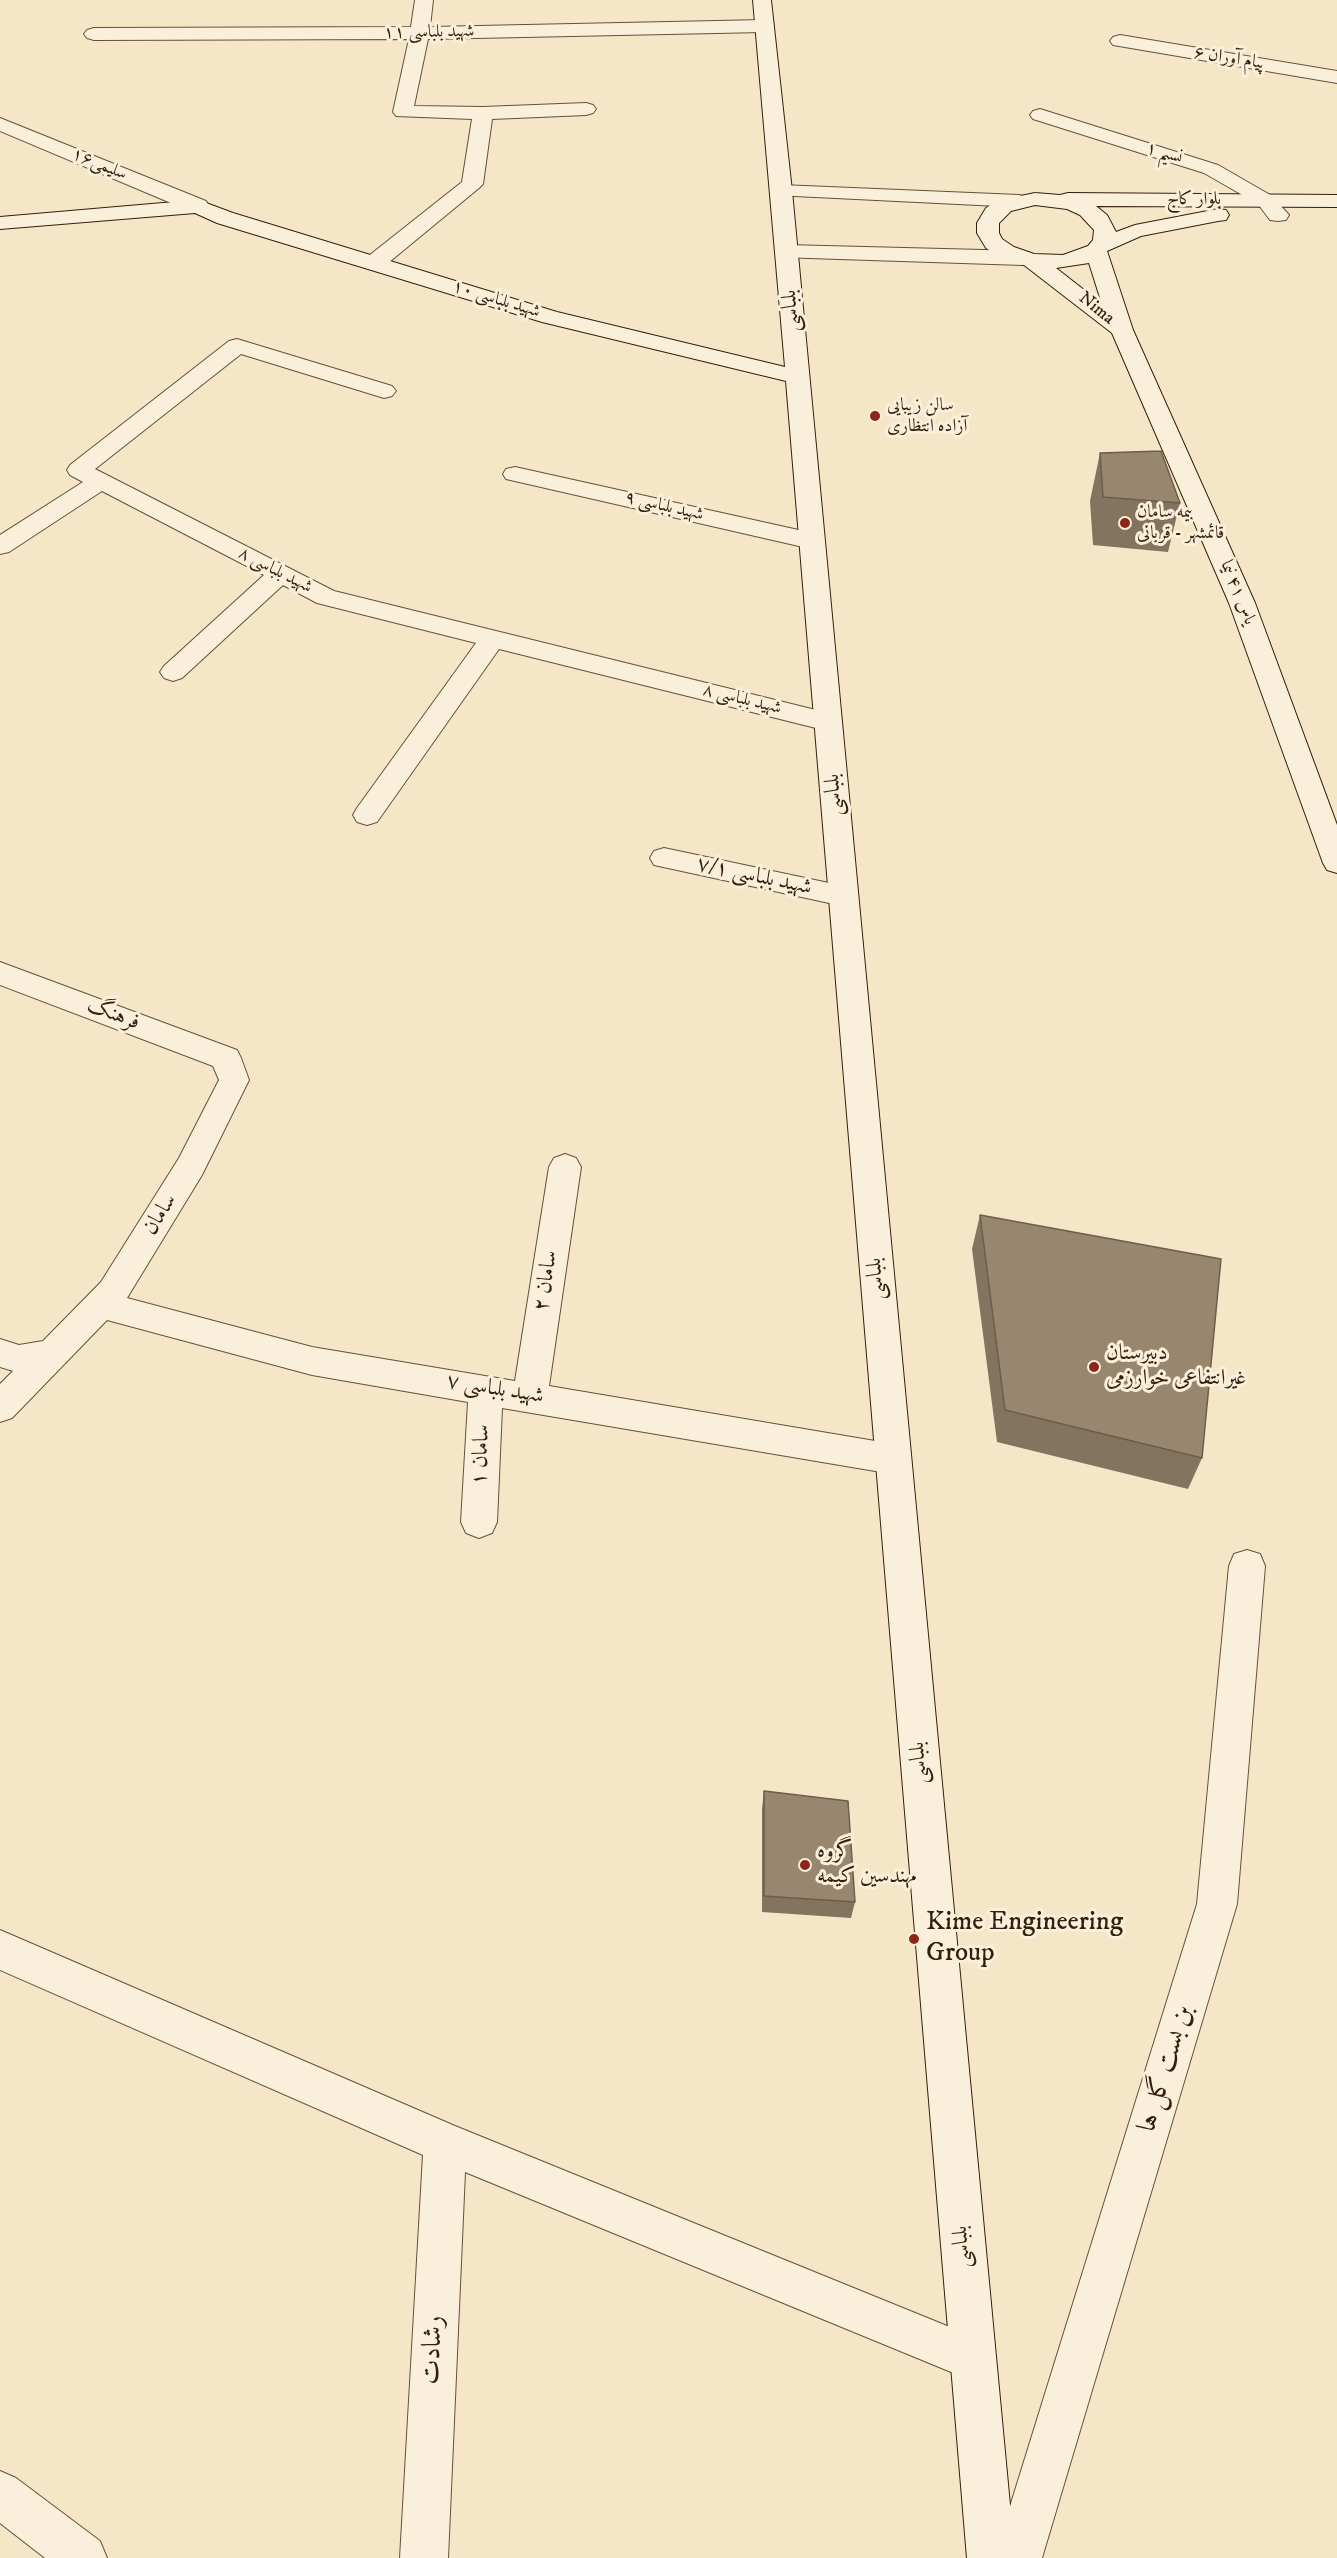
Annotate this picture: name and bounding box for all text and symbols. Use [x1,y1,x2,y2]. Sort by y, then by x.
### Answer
street label: شهید بلباسی ١١ [383,21,475,45]
street label: پیام آوران ۶ [1192,43,1266,75]
street label: نسیم ۱ [1143,138,1185,170]
street label: سلیمی۱۶ [68,144,130,186]
street label: بلوار کاج [1167,189,1221,211]
street label: شهید بلباسی ١٠ [449,276,543,324]
street label: Nima [1074,288,1118,330]
street label: بلباسی [777,289,807,333]
place label: سالن زیبایی آزاده انتظاری [887,395,967,438]
marker: سالن زیبایی آزاده انتظاری [868,409,882,423]
street label: شهید بلباسی ۹ [622,487,706,527]
place label: بیمه سامان قائمشهر - قربانی [1137,502,1224,544]
marker: بیمه سامان قائمشهر - قربانی [1118,516,1132,530]
street label: شهید بلباسی ۸ [234,543,316,599]
street label: یاس ۴۱ نیما [1214,558,1260,628]
street label: شهید بلباسی ۸ [700,680,784,720]
street label: بلباسی [820,773,850,817]
street label: شهید بلباسی ۷/۱ [694,852,814,902]
street label: فرهنگ [83,993,143,1037]
street label: سامان [138,1189,184,1241]
street label: سامان ۲ [529,1249,565,1313]
street label: بلباسی [862,1257,892,1301]
place label: دبیرستان غیرانتفاعی خوارزمی [1106,1341,1246,1392]
marker: دبیرستان غیرانتفاعی خوارزمی [1087,1360,1101,1374]
street label: شهید بلباسی ۷ [444,1369,546,1411]
street label: سامان ۱ [467,1424,497,1486]
street label: بلباسی [905,1741,935,1785]
place label: گروه مهندسین کیمه [817,1839,917,1891]
marker: گروه مهندسین کیمه [798,1858,812,1872]
place label: Kime Engineering Group [926,1907,1123,1970]
marker: Kime Engineering Group [907,1932,921,1946]
street label: بن بست گل ها [1132,2002,1202,2136]
street label: بلباسی [948,2225,978,2269]
street label: رشادت [416,2314,452,2386]

